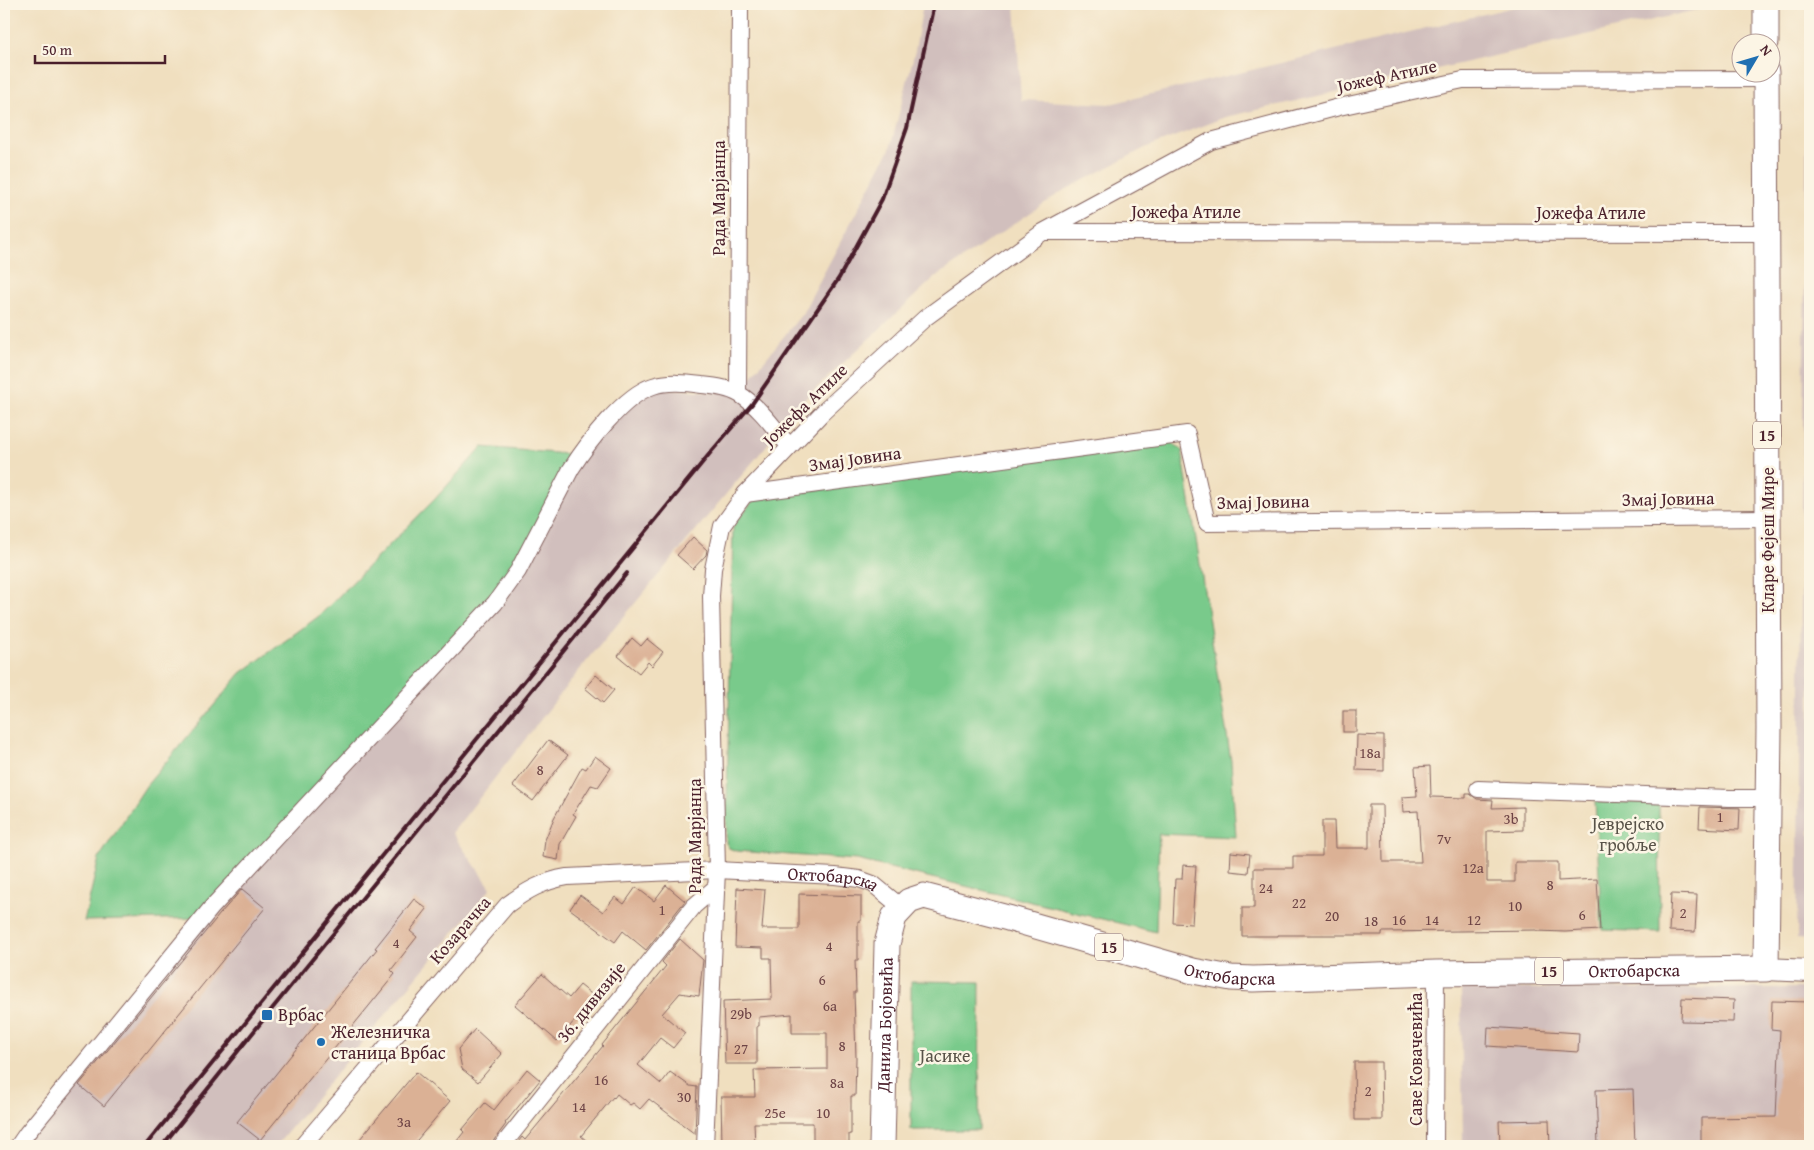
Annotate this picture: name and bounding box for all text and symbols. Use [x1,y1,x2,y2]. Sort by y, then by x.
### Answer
scale bar [35,32,165,64]
north arrow [1732,32,1782,82]
text: 50 m [42,39,73,60]
text: N [1755,40,1777,60]
street label: Јожеф Атиле [1333,52,1439,100]
street label: Рада Марјанца [705,140,732,256]
street label: Јожефа Атиле [1129,198,1241,225]
street label: Јожефа Атиле [1534,199,1646,226]
street label: Јожефа Атиле [754,357,854,454]
road number: 15 [1753,422,1781,448]
street label: Змај Јовина [807,439,903,478]
street label: Кларе Фејеш Мире [1754,467,1781,613]
street label: Змај Јовина [1621,484,1715,513]
street label: Змај Јовина [1216,487,1310,516]
house number: 18a [1359,742,1381,763]
house number: 8 [536,759,544,780]
street label: Рада Марјанца [681,778,708,894]
house number: 1 [1716,806,1724,827]
house number: 3b [1504,808,1519,829]
park label: Јеврејско гробље [1590,810,1664,858]
house number: 7v [1437,828,1452,849]
house number: 12a [1462,857,1484,878]
street label: Октобарска [787,860,886,898]
house number: 8 [1546,874,1554,895]
house number: 24 [1259,877,1273,898]
street label: Козарачка [422,889,497,970]
house number: 22 [1292,892,1306,913]
house number: 10 [1508,895,1522,916]
house number: 1 [658,899,666,920]
house number: 2 [1679,902,1687,923]
house number: 6 [1578,904,1586,925]
house number: 20 [1325,905,1339,926]
house number: 16 [1392,909,1406,930]
house number: 14 [1425,909,1439,930]
house number: 12 [1467,909,1481,930]
house number: 18 [1364,910,1378,931]
house number: 4 [392,932,400,953]
road number: 15 [1095,934,1123,960]
house number: 4 [825,935,833,956]
street label: 36. дивизије [549,955,632,1048]
street label: Октобарска [1181,955,1276,992]
street label: Октобарска [1588,956,1681,984]
street label: Данила Бојовића [869,957,900,1094]
road number: 15 [1535,958,1563,984]
house number: 6 [818,969,826,990]
street label: Саве Ковачевића [1402,992,1429,1126]
house number: 6a [823,995,837,1016]
place label: Врбас [278,1001,324,1028]
house number: 29b [730,1003,752,1024]
marker: Врбас [260,1008,274,1022]
place label: Железничка станица Врбас [330,1018,446,1066]
house number: 8 [838,1035,846,1056]
marker: Железничка станица Врбас [315,1036,327,1048]
house number: 27 [734,1038,748,1059]
park label: Јасике [918,1042,970,1069]
house number: 16 [594,1069,608,1090]
house number: 8a [830,1072,844,1093]
house number: 2 [1364,1080,1372,1101]
house number: 30 [677,1086,691,1107]
house number: 14 [572,1096,586,1117]
house number: 25e [764,1102,786,1123]
house number: 10 [816,1102,830,1123]
house number: 3a [397,1111,411,1132]

